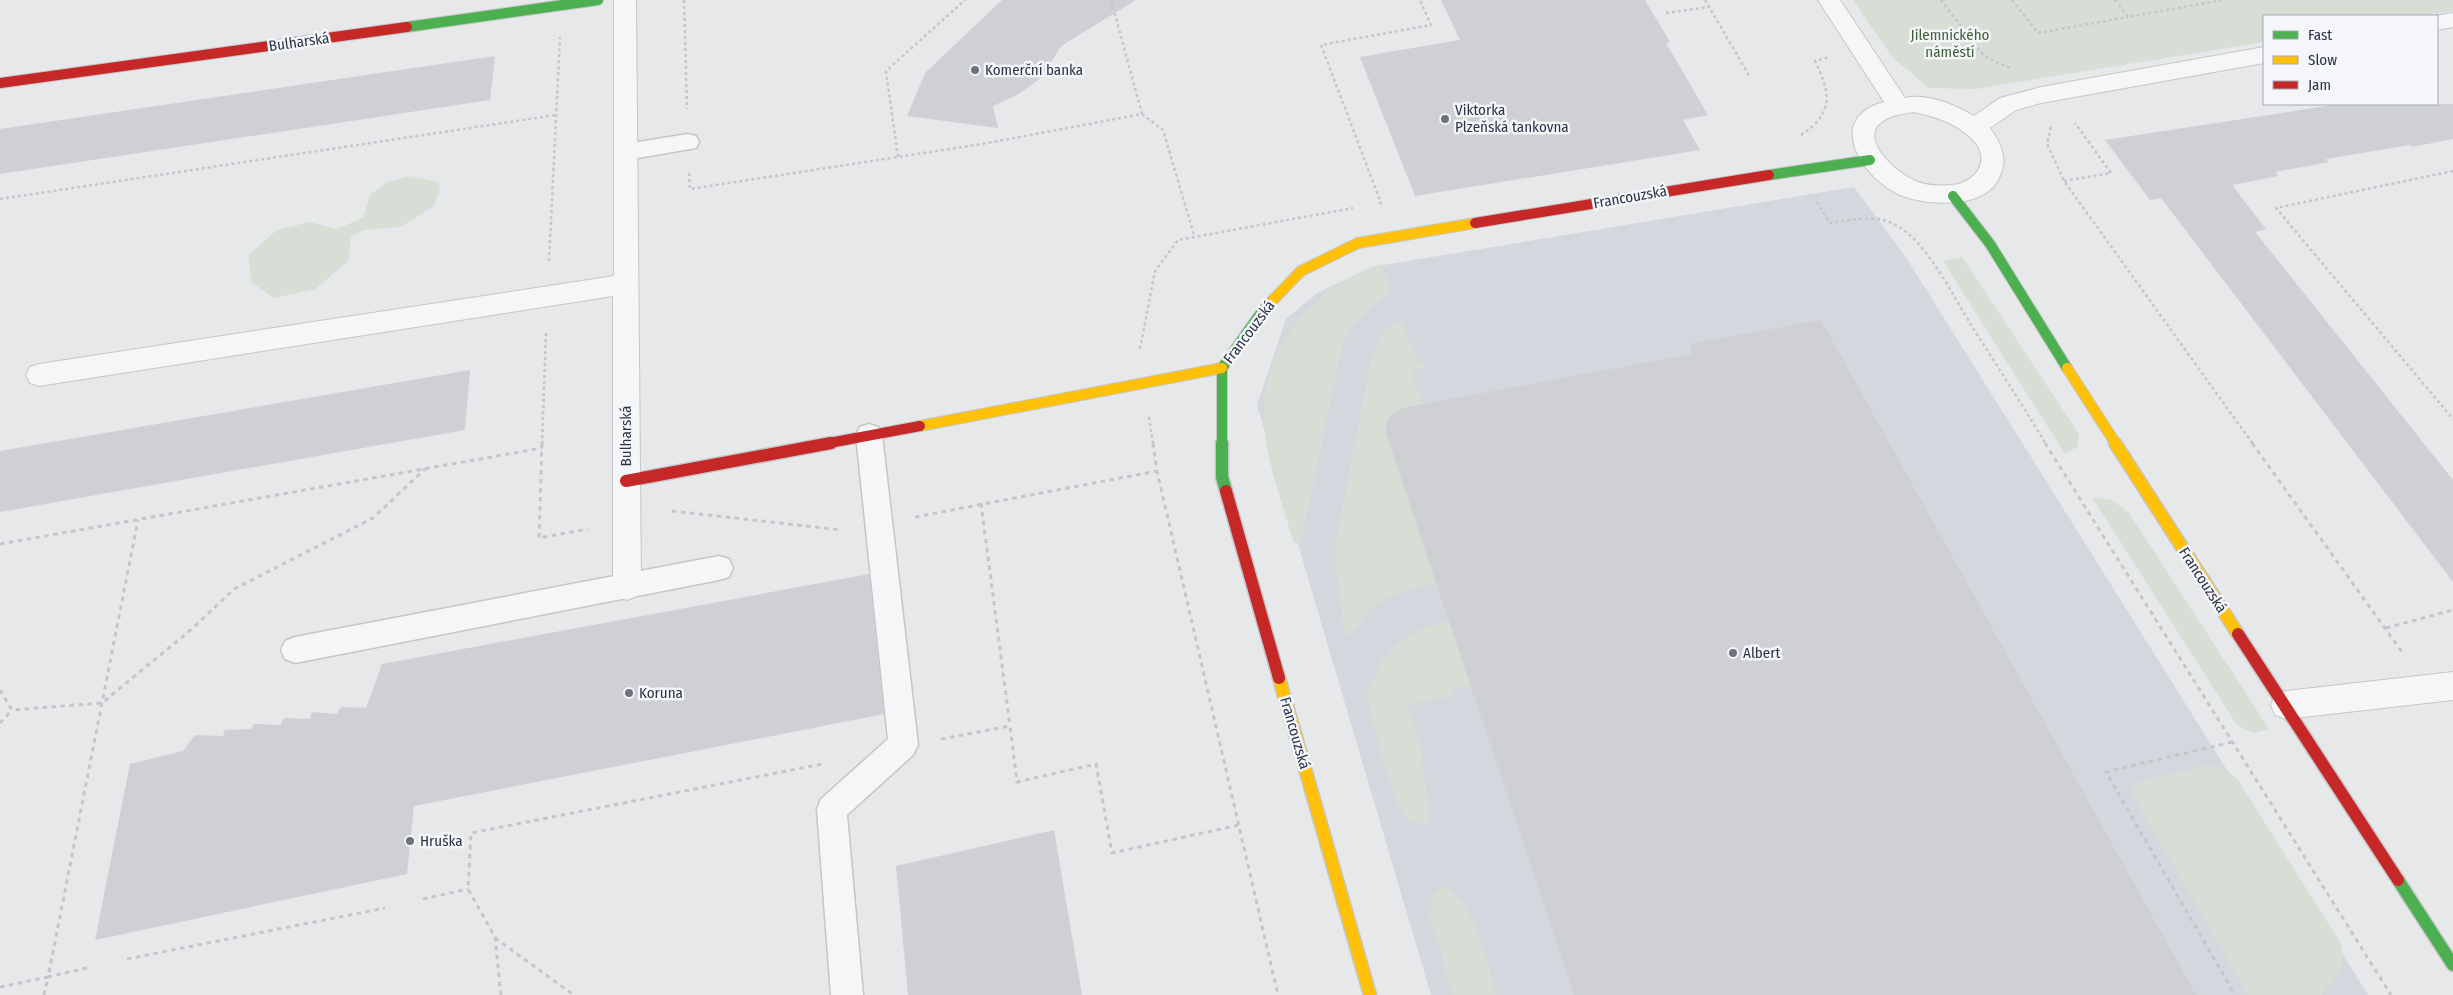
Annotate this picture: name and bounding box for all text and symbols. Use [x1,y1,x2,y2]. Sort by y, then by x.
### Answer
legend [2263,15,2438,105]
park label: Jilemnického náměstí [1911,26,1990,61]
text: Fast [2308,26,2332,44]
street label: Bulharská [268,29,330,55]
text: Slow [2308,51,2337,69]
place label: Komerční banka [985,61,1083,79]
marker: Komerční banka [969,64,981,76]
text: Jam [2308,76,2331,94]
place label: Viktorka Plzeňská tankovna [1455,101,1569,136]
marker: Viktorka Plzeňská tankovna [1439,113,1451,125]
street label: Francouzská [1592,182,1668,212]
street label: Francouzská [1219,297,1279,367]
street label: Bulharská [617,406,635,466]
street label: Francouzská [2175,544,2231,616]
place label: Albert [1743,644,1780,662]
marker: Albert [1727,647,1739,659]
place label: Koruna [639,684,683,702]
marker: Koruna [623,687,635,699]
street label: Francouzská [1276,695,1314,771]
place label: Hruška [420,832,463,850]
marker: Hruška [404,835,416,847]

